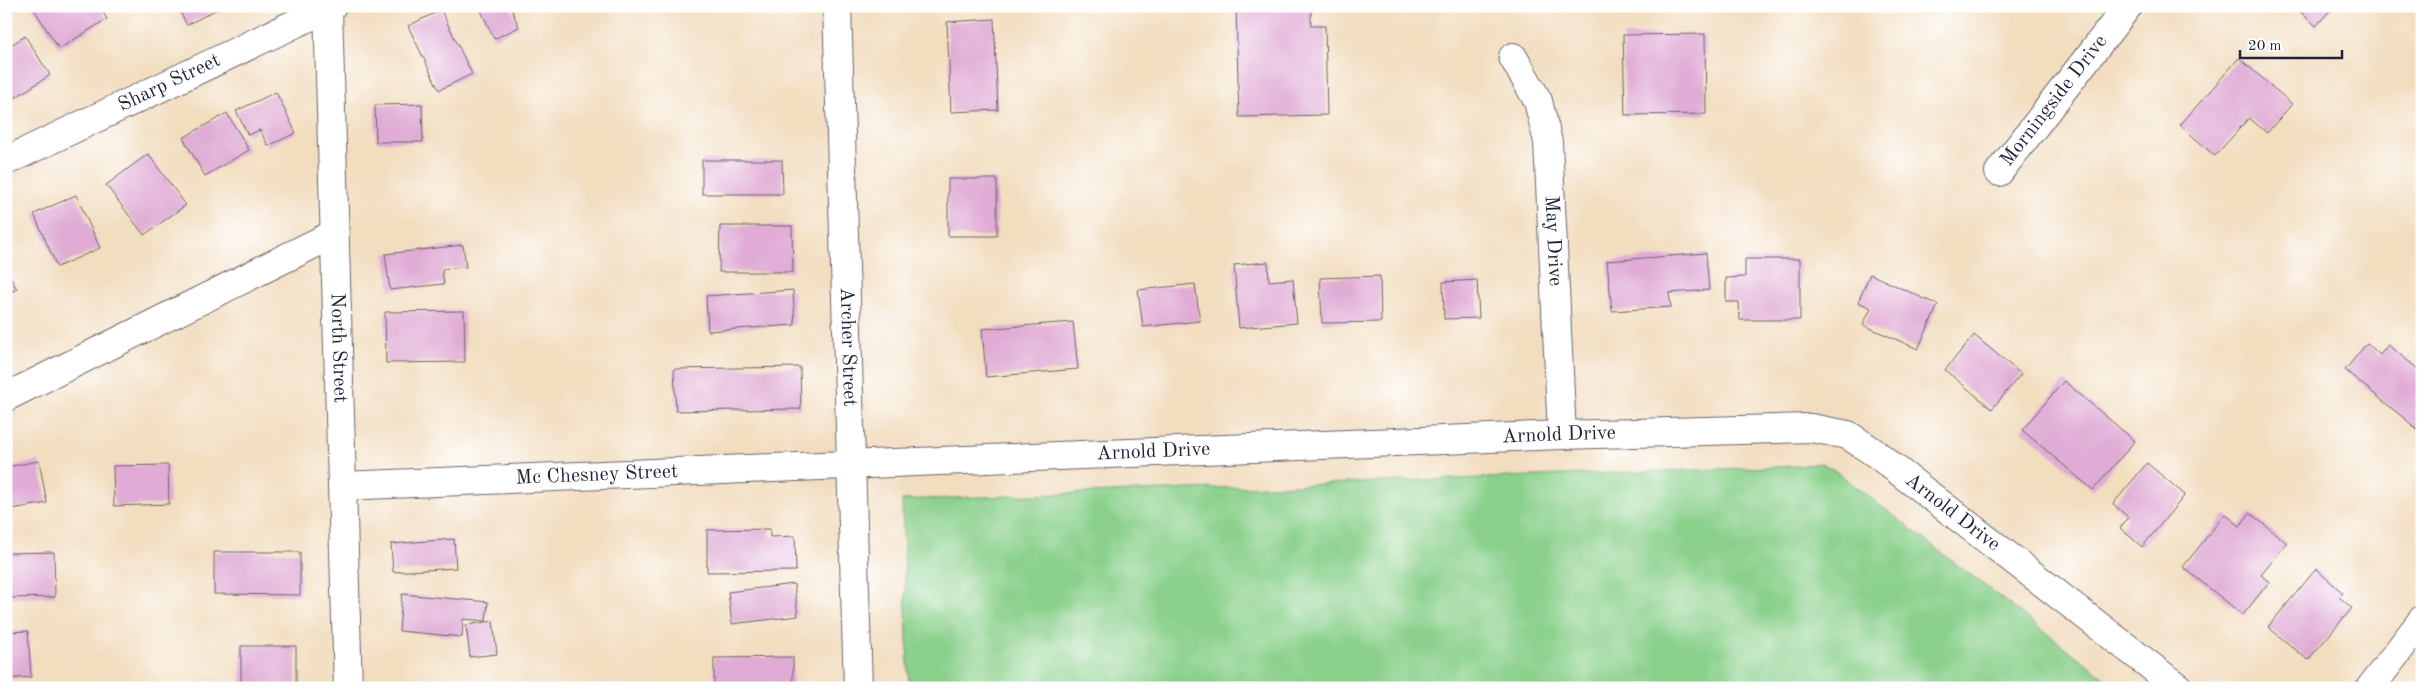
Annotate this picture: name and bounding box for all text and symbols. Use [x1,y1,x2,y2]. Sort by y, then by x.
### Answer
scale bar [2240,28,2343,60]
street label: Morningside Drive [1997,32,2111,170]
text: 20 m [2248,39,2282,54]
street label: Sharp Street [115,51,224,116]
street label: May Drive [1541,195,1565,287]
street label: Archer Street [836,287,859,407]
street label: North Street [326,293,350,403]
street label: Arnold Drive [1502,423,1616,447]
street label: Arnold Drive [1096,440,1211,464]
street label: Mc Chesney Street [515,462,678,489]
street label: Arnold Drive [1901,470,2003,555]

